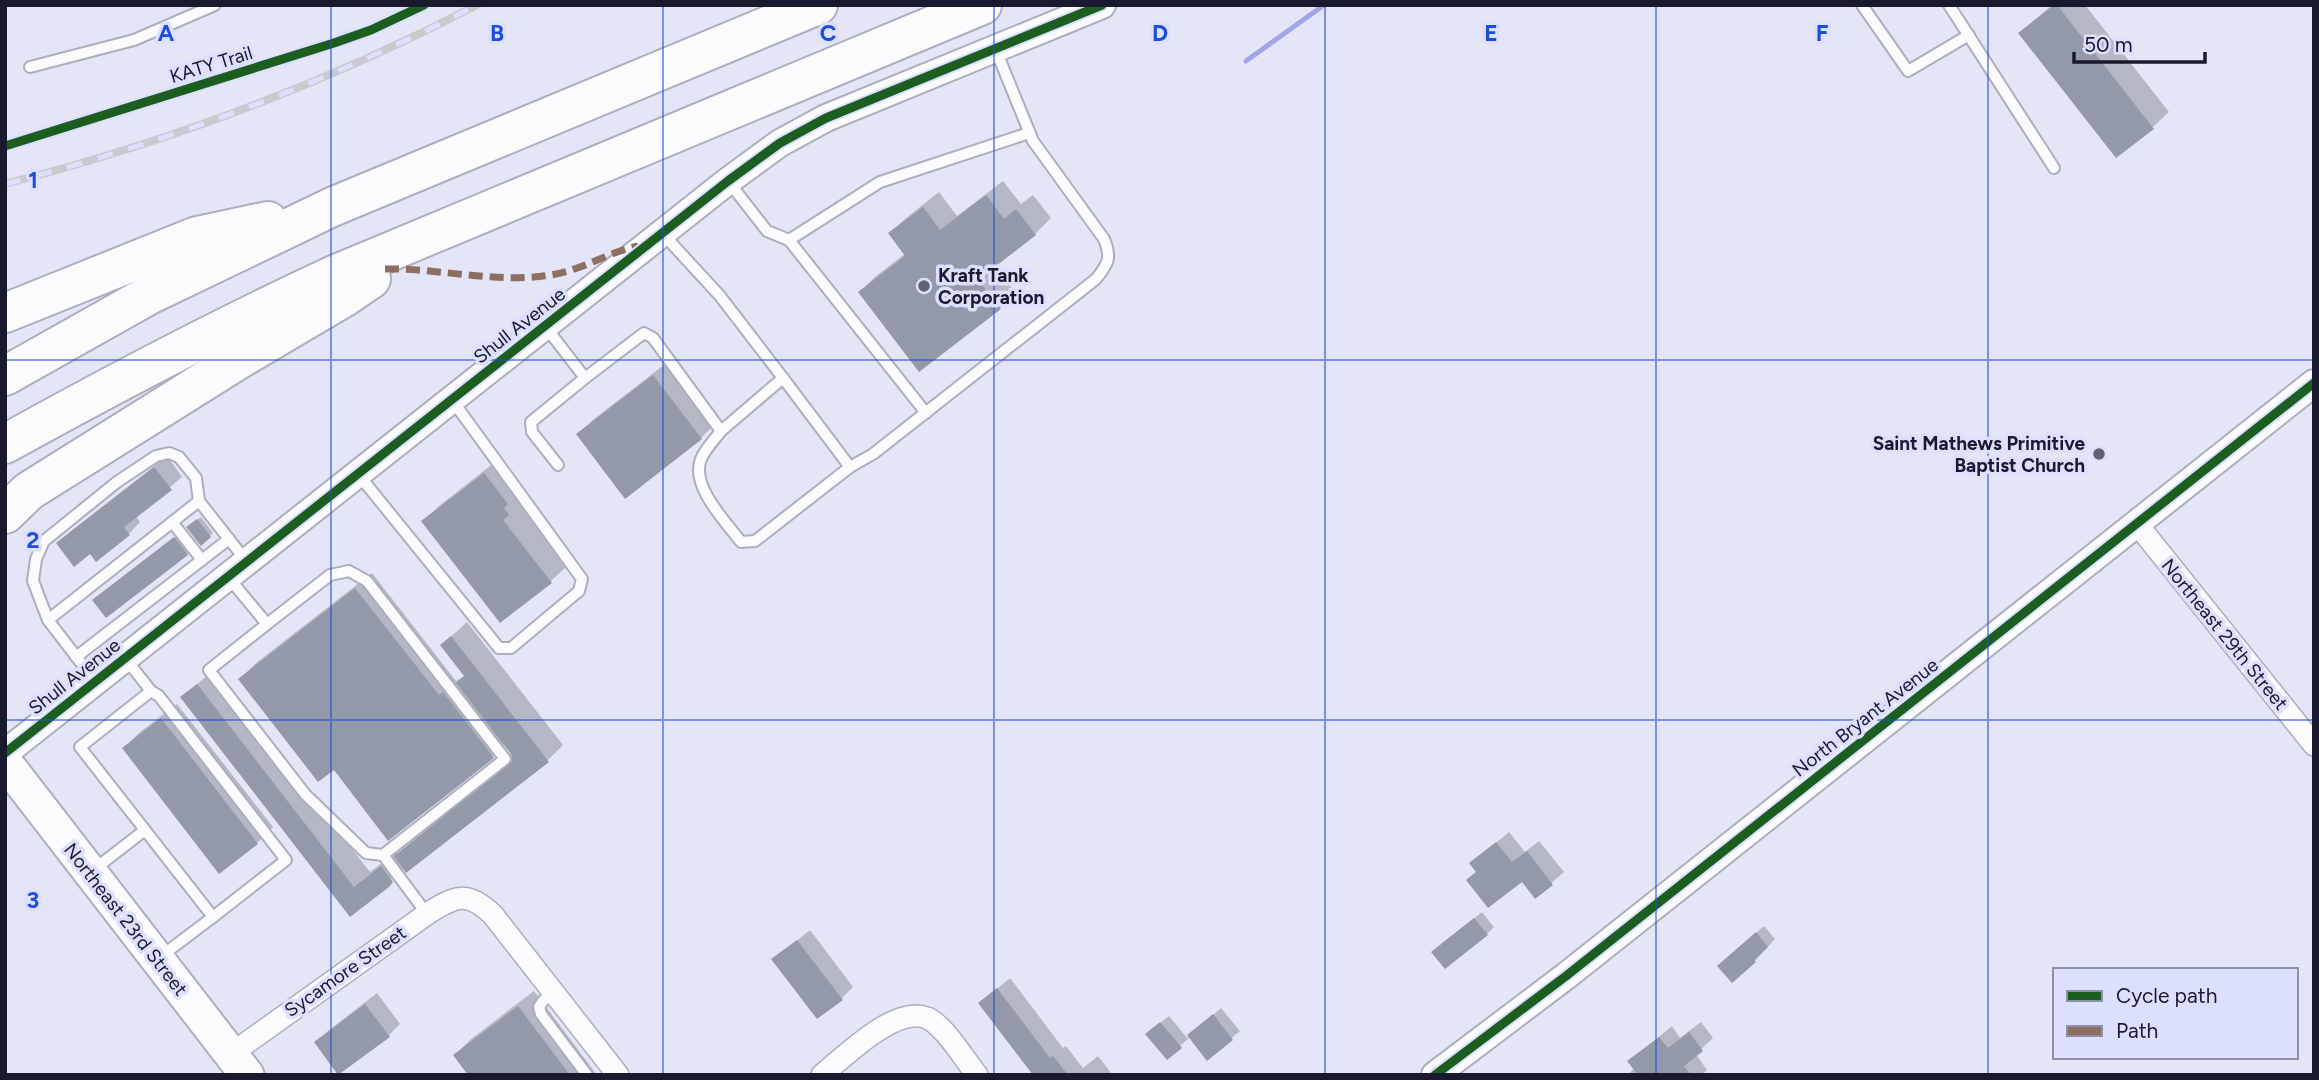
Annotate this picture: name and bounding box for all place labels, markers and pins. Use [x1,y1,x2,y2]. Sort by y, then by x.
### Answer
place label: Kraft Tank Corporation [938,264,1044,309]
marker: Kraft Tank Corporation [916,278,932,294]
place label: Saint Mathews Primitive Baptist Church [1873,432,2085,477]
marker: Saint Mathews Primitive Baptist Church [2091,446,2107,462]

